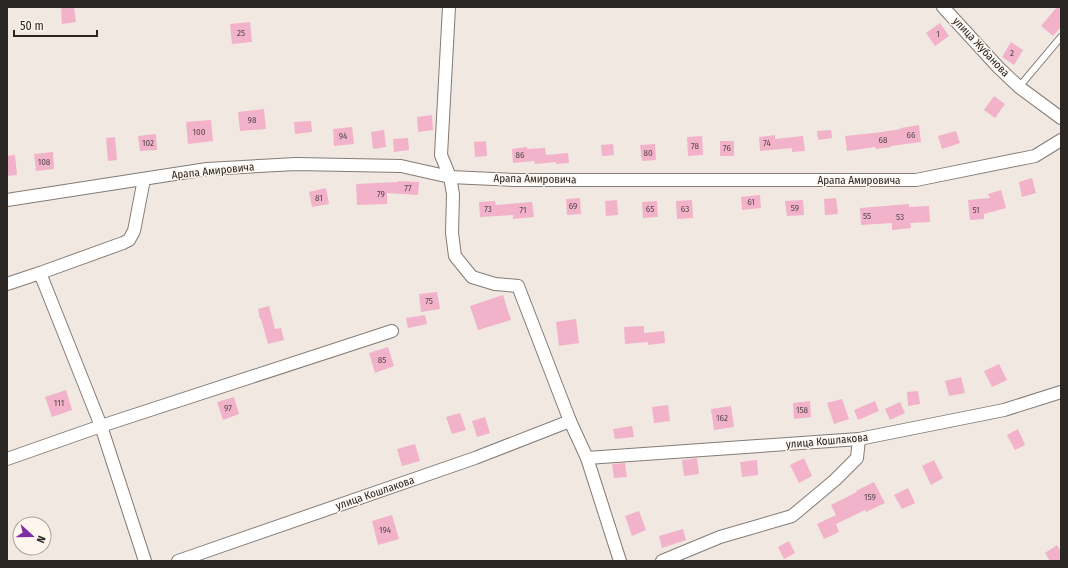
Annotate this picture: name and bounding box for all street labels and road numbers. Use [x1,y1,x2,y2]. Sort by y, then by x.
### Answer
street label: улица Жубанова [950,15,1012,79]
street label: Арапа Амировича [171,160,255,182]
street label: Арапа Амировича [493,172,577,186]
street label: Арапа Амировича [817,174,901,187]
street label: улица Кошлакова [785,431,869,451]
street label: улица Кошлакова [334,473,416,513]

